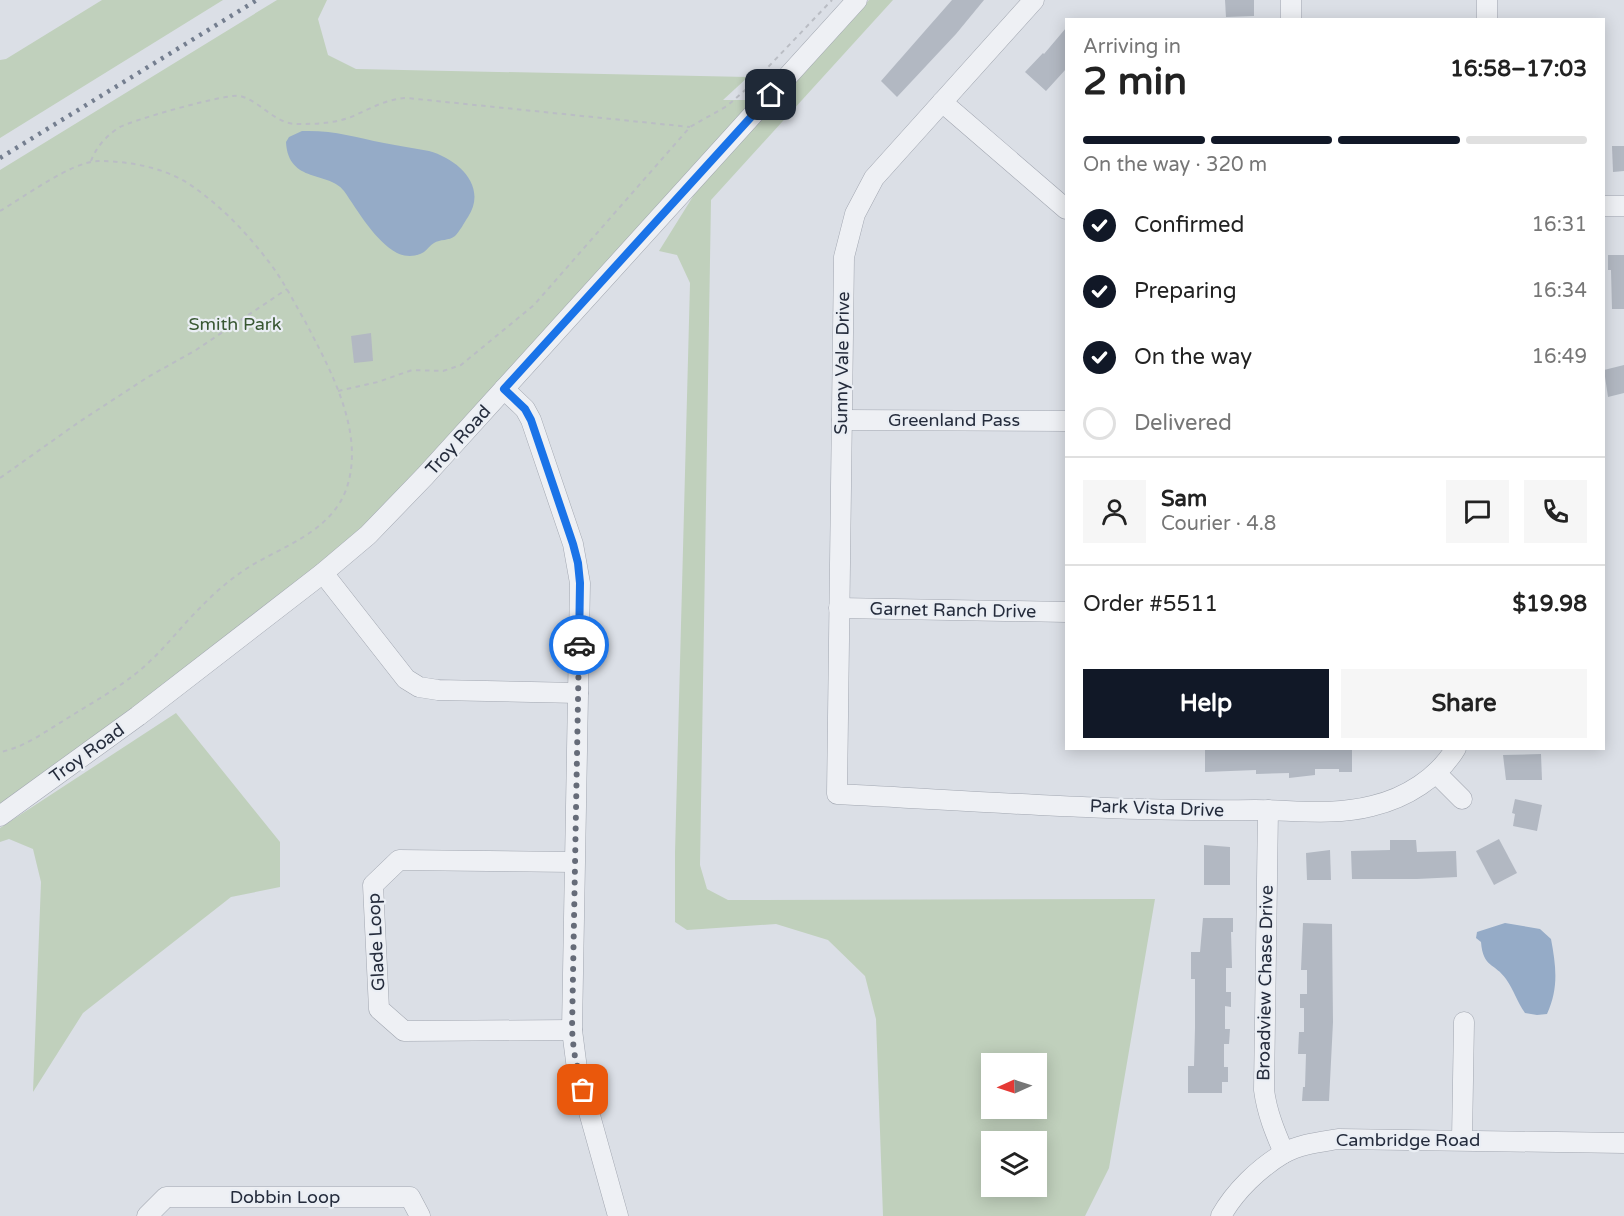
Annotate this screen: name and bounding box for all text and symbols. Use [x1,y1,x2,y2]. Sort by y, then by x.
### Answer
text: Arriving in [1083,35,1181,59]
text: 16:58–17:03 [1450,56,1587,82]
text: 2 min [1083,58,1187,105]
pin [745,69,796,120]
icon: home [754,78,787,111]
text: On the way · 320 m [1083,153,1267,177]
icon: check [1083,209,1116,242]
text: Confirmed [1134,212,1244,238]
text: 16:31 [1532,213,1587,237]
icon: check [1083,275,1116,308]
text: Preparing [1134,278,1237,304]
text: 16:34 [1532,279,1587,303]
street label: Sunny Vale Drive [830,291,854,435]
park label: Smith Park [189,313,282,335]
icon: check [1083,341,1116,374]
text: On the way [1134,344,1252,370]
text: 16:49 [1532,345,1587,369]
street label: Troy Road [421,400,495,480]
street label: Greenland Pass [888,409,1020,431]
text: Delivered [1134,410,1232,436]
button: person [1083,480,1146,543]
button: chat [1446,480,1509,543]
button: phone [1524,480,1587,543]
text: Sam [1161,486,1207,512]
text: Courier · 4.8 [1161,512,1276,536]
text: Order #5511 [1083,591,1218,617]
text: $19.98 [1512,591,1587,617]
street label: Garnet Ranch Drive [869,598,1037,622]
courier [549,615,609,675]
icon: car [563,629,596,662]
button: Help [1083,669,1329,738]
button: Share [1341,669,1587,738]
street label: Troy Road [45,719,129,787]
street label: Park Vista Drive [1089,795,1225,821]
street label: Broadview Chase Drive [1252,885,1278,1081]
street label: Glade Loop [362,892,390,992]
north arrow [981,1053,1047,1119]
map controls [981,1053,1047,1197]
pin [557,1064,608,1115]
icon: bag [566,1073,599,1106]
street label: Cambridge Road [1336,1129,1480,1151]
button: layers [981,1131,1047,1197]
street label: Dobbin Loop [230,1186,340,1208]

